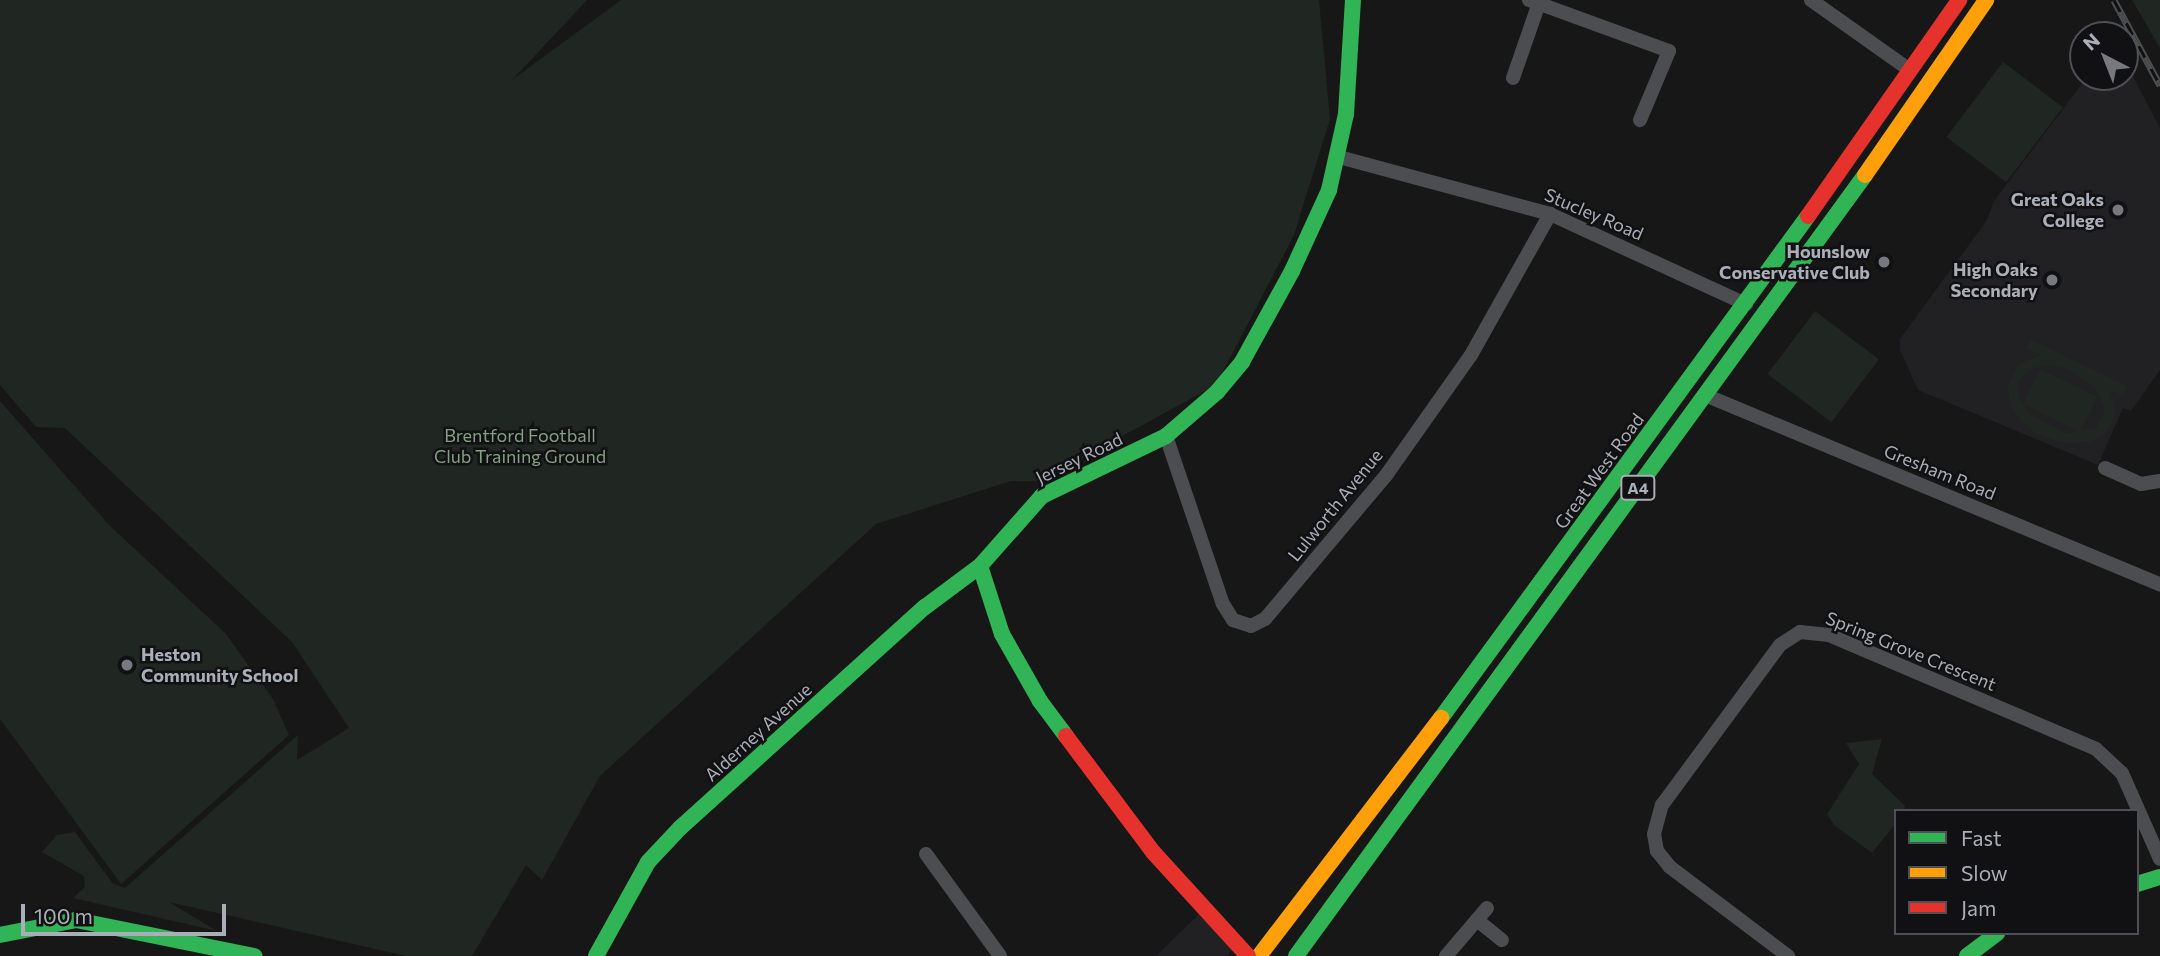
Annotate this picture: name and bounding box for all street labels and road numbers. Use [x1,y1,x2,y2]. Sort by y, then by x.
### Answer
street label: Stucley Road [1541,183,1647,245]
street label: Great West Road [1550,409,1648,533]
street label: Jersey Road [1032,428,1126,488]
street label: Gresham Road [1881,440,1999,504]
street label: Lulworth Avenue [1283,445,1387,565]
road number: A4 [1619,475,1657,500]
street label: Spring Grove Crescent [1823,607,1999,695]
street label: Alderney Avenue [700,678,816,786]

